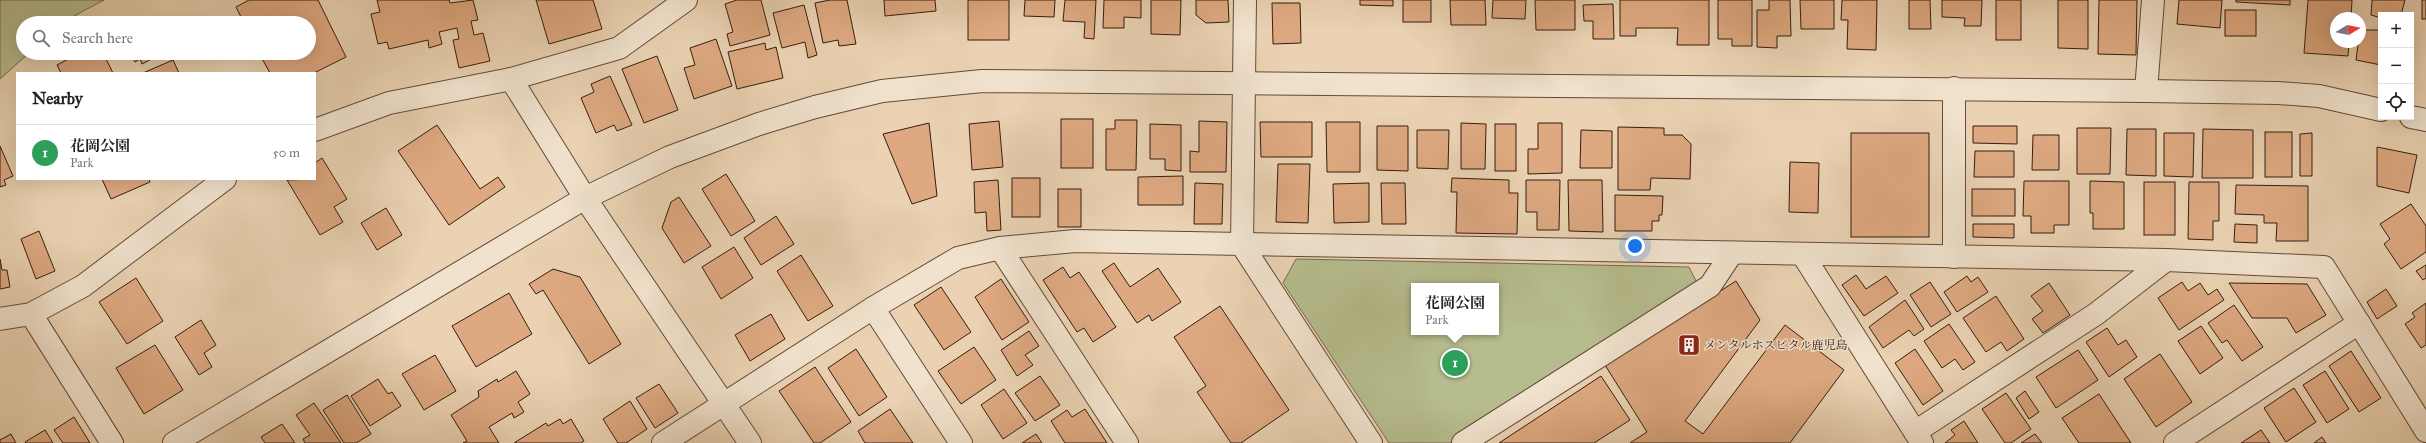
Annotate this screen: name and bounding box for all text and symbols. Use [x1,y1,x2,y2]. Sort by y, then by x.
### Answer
north arrow [2330,12,2366,48]
map controls [2378,12,2414,120]
button: + [2378,12,2414,48]
search box [16,16,316,60]
icon: search [30,27,52,49]
text: Search here [62,29,133,47]
button: − [2378,48,2414,84]
button: locate [2378,84,2414,120]
text: Nearby [32,88,83,109]
text: 花岡公園 [70,137,130,155]
text: 1 [42,145,48,161]
text: 50 m [273,145,300,161]
text: Park [70,155,94,171]
your location [1625,236,1645,256]
popup [1411,283,1499,335]
text: 花岡公園 [1425,294,1485,312]
text: Park [1425,312,1449,328]
building icon: メンタルホスピタル鹿児島 [1676,332,1702,358]
place label: メンタルホスピタル鹿児島 [1704,338,1848,352]
pin: 1 [1442,348,1468,378]

